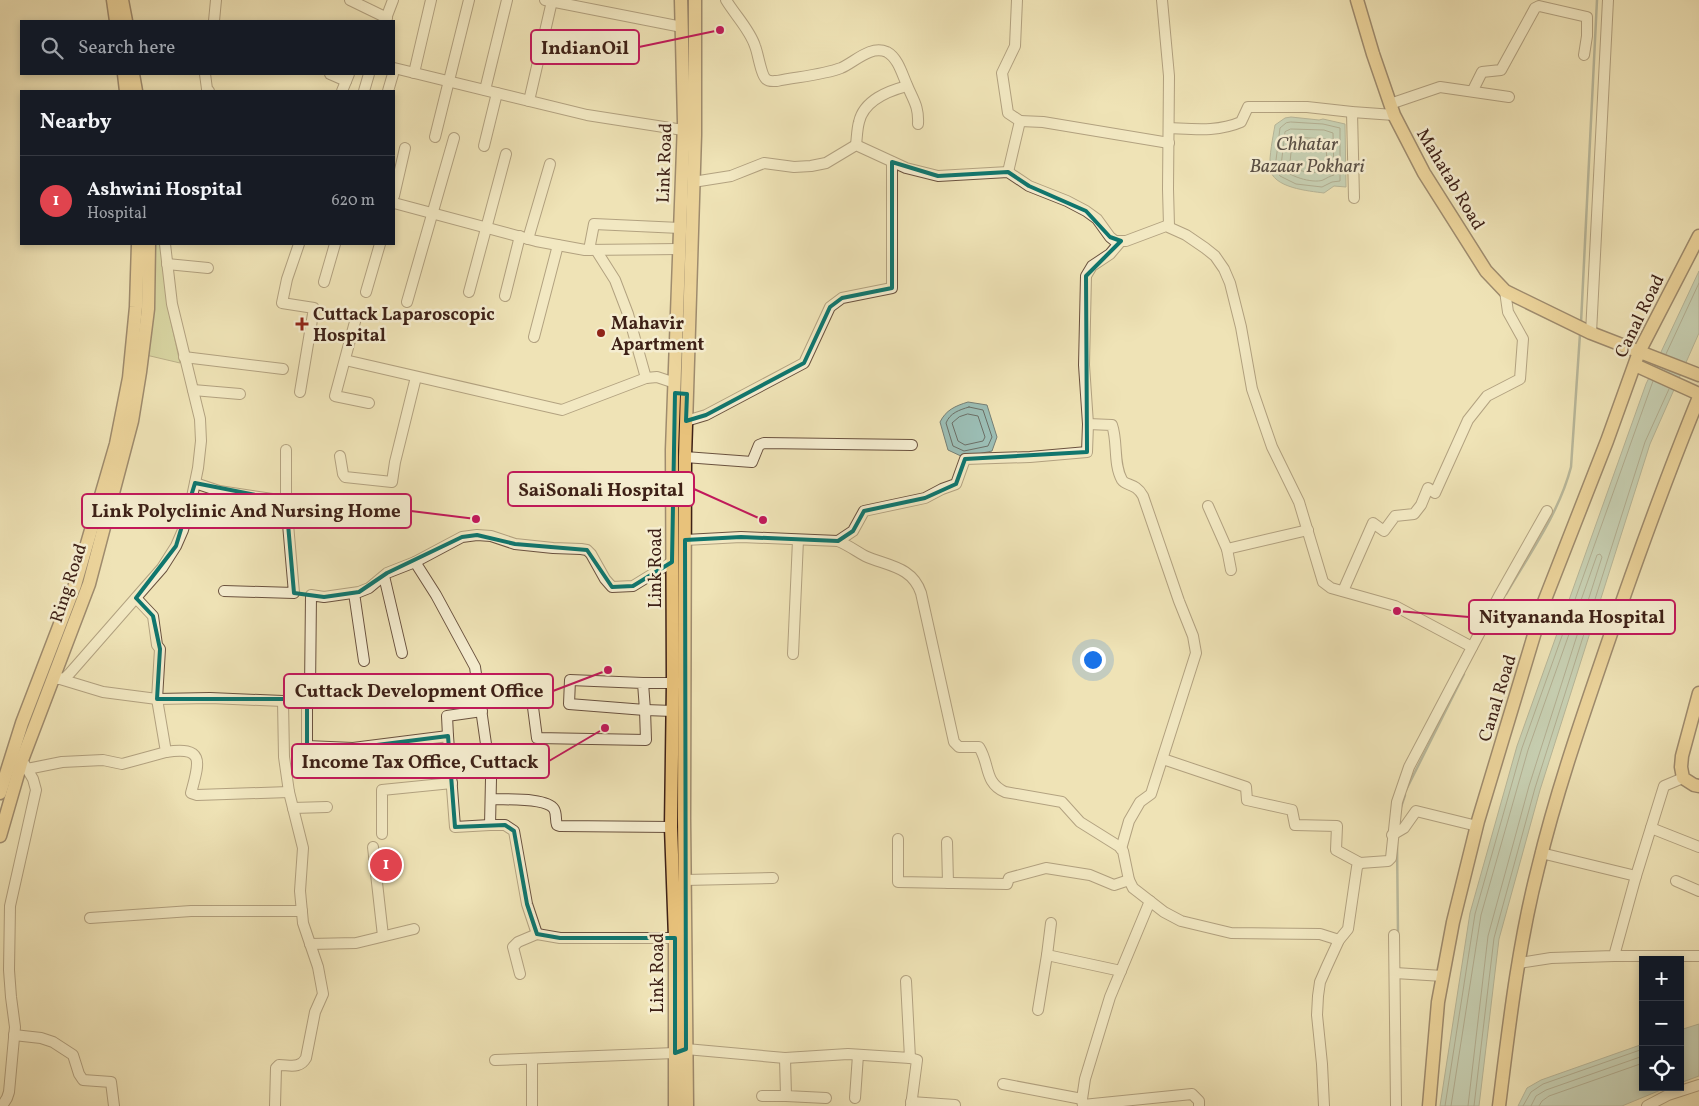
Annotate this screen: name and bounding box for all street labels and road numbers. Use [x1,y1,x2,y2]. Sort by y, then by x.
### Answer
street label: Link Road [652,122,679,204]
street label: Mahatab Road [1410,124,1490,235]
street label: Canal Road [1609,271,1671,363]
street label: Link Road [644,528,669,608]
street label: Ring Road [45,541,94,626]
street label: Canal Road [1473,652,1524,745]
street label: Link Road [646,933,671,1013]

